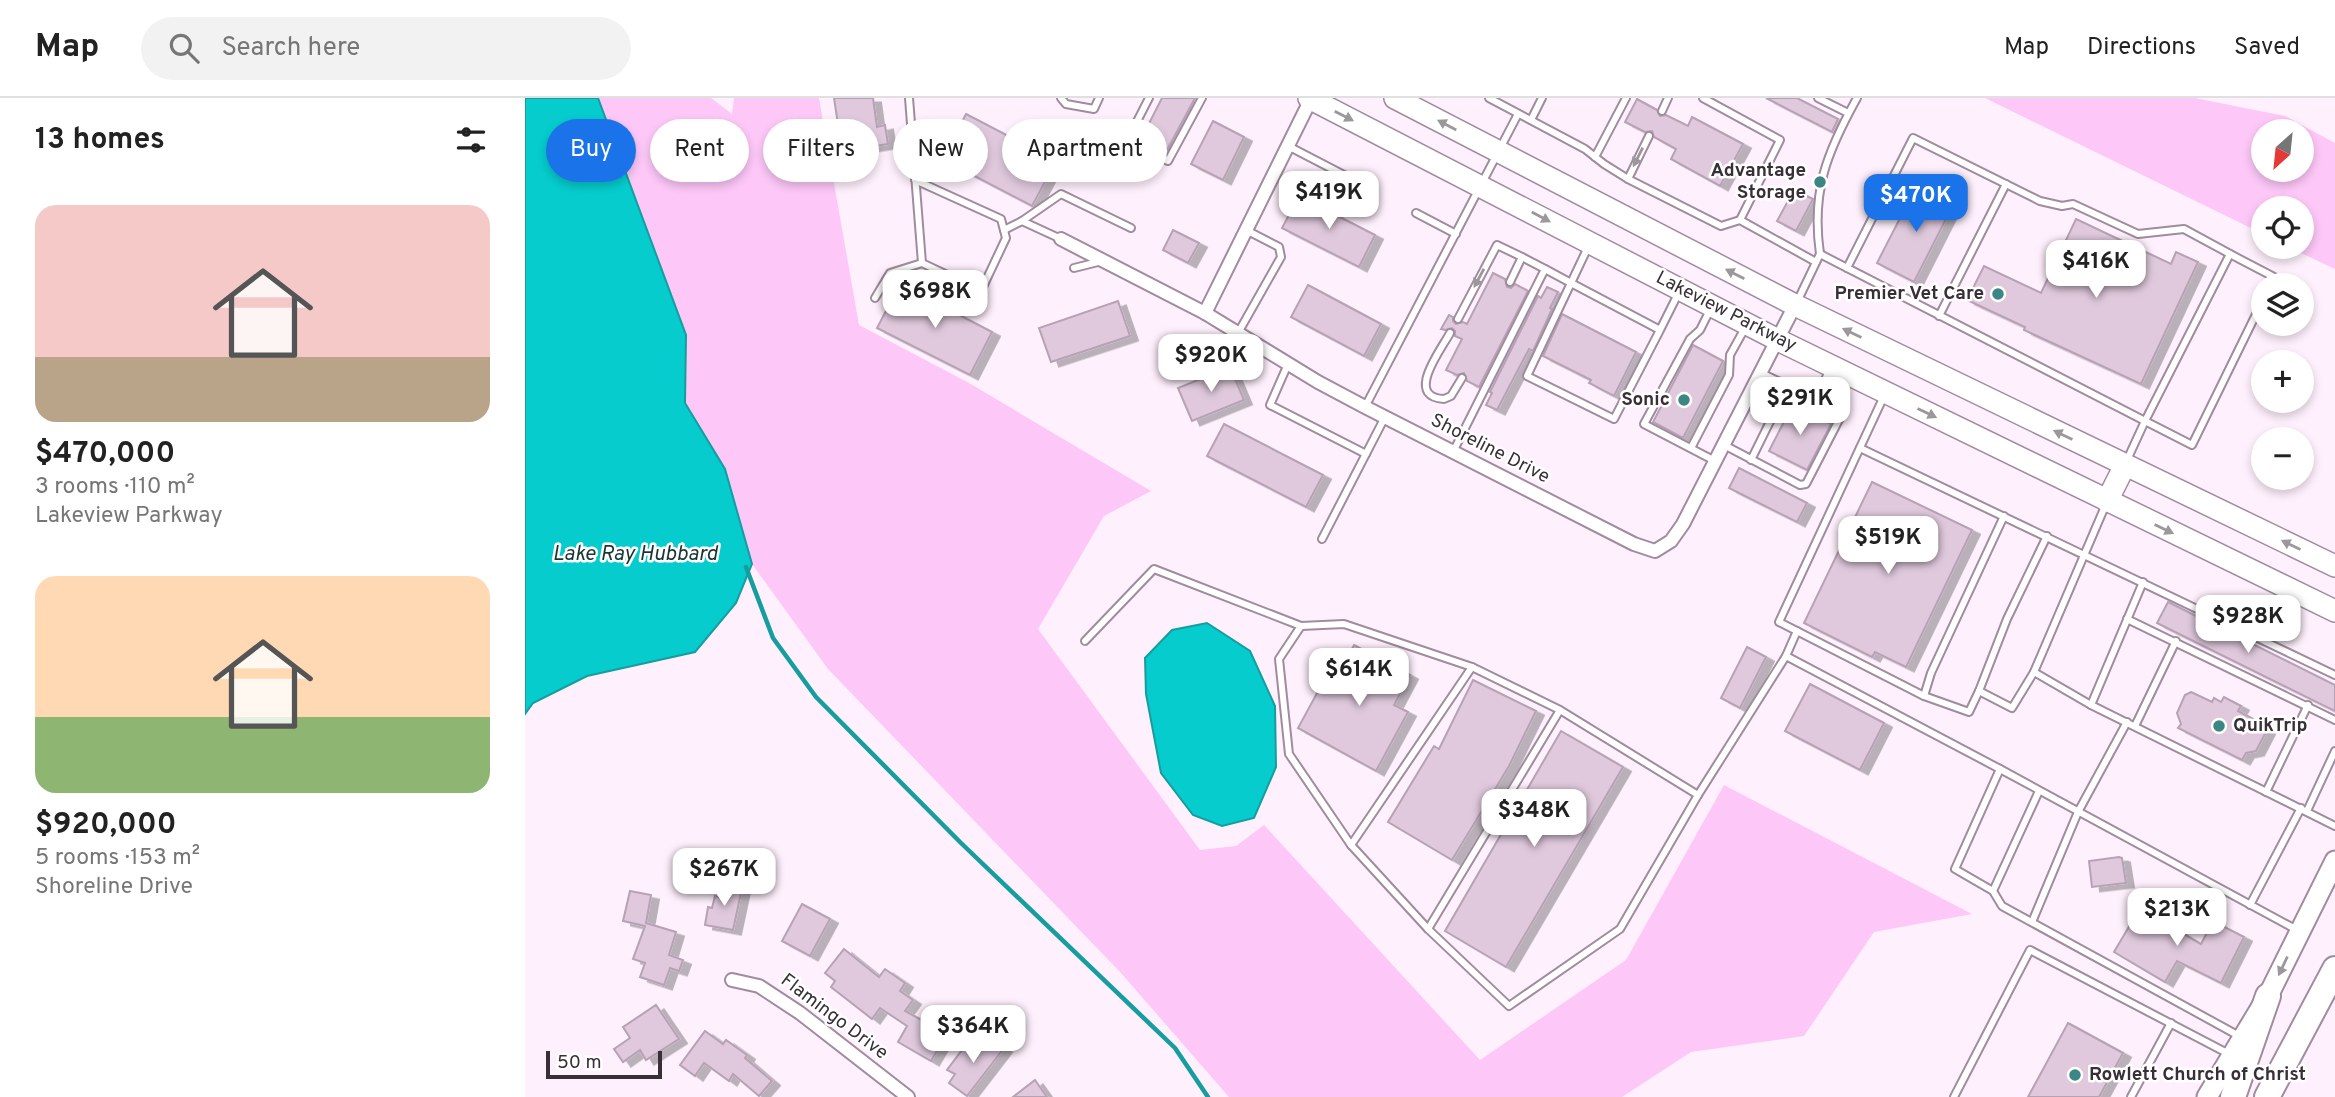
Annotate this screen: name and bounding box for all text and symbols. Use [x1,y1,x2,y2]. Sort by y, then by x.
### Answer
search box [141,17,631,80]
text: Map [35,27,99,69]
icon: search [165,29,203,67]
text: Search here [221,32,360,65]
text: Map [2004,33,2049,63]
text: Directions [2087,33,2196,63]
text: Saved [2234,33,2300,63]
one-way arrow [1334,110,1354,121]
chip: Buy [546,119,636,182]
chip: Rent [650,119,749,182]
chip: Filters [763,119,879,182]
chip: New [893,119,988,182]
chip: Apartment [1002,119,1167,182]
one-way arrow [1437,119,1457,131]
north arrow [2251,119,2313,182]
map controls [2251,119,2314,490]
icon: filters [452,121,490,159]
text: 13 homes [35,122,165,159]
one-way arrow [1633,147,1644,167]
place label: Advantage Storage [1710,159,1806,205]
pin: $419K [1280,172,1378,231]
marker: Advantage Storage [1812,174,1828,190]
pin: $470K [1867,174,1965,234]
text: $419K [1295,179,1363,208]
text: $470K [1880,182,1952,211]
button: locate [2251,196,2314,259]
one-way arrow [1531,212,1551,223]
pin: $416K [2047,240,2145,300]
text: $416K [2062,248,2130,277]
icon: home [200,250,326,376]
street label: Lakeview Parkway [1652,266,1800,358]
one-way arrow [1473,268,1485,288]
one-way arrow [1725,268,1745,280]
pin: $698K [886,271,984,330]
button: layers [2251,273,2314,336]
text: $698K [899,278,971,307]
place label: Premier Vet Care [1834,282,1984,306]
marker: Premier Vet Care [1990,286,2006,302]
one-way arrow [1842,327,1862,338]
pin: $920K [1162,334,1260,394]
text: $920K [1174,342,1248,371]
button: + [2251,350,2314,413]
pin: $291K [1751,378,1849,437]
text: $291K [1766,385,1834,414]
place label: Sonic [1621,388,1670,412]
marker: Sonic [1676,392,1692,408]
one-way arrow [1917,407,1937,419]
street label: Shoreline Drive [1426,409,1554,489]
button: − [2251,427,2314,490]
one-way arrow [2053,430,2073,441]
text: $470,000 [35,436,175,473]
text: 3 rooms · 110 m² [35,473,195,502]
text: Lakeview Parkway [35,502,223,531]
pin: $519K [1839,517,1937,576]
one-way arrow [2154,523,2174,535]
text: $519K [1854,524,1922,553]
one-way arrow [2281,539,2301,551]
water label: Lake Ray Hubbard [553,541,719,568]
pin: $928K [2199,596,2297,655]
text: $928K [2212,603,2284,632]
icon: home [200,621,326,747]
pin: $614K [1310,648,1408,708]
text: $614K [1325,656,1393,685]
place label: QuikTrip [2233,714,2307,738]
marker: QuikTrip [2211,718,2227,734]
pin: $348K [1485,790,1583,849]
text: $348K [1497,797,1571,826]
text: $920,000 [35,807,176,844]
text: 5 rooms · 153 m² [35,844,200,873]
pin: $267K [675,848,773,908]
text: $267K [689,856,759,885]
text: Shoreline Drive [35,873,193,902]
pin: $213K [2128,888,2226,948]
text: $213K [2143,896,2211,925]
one-way arrow [2277,956,2289,976]
street label: Flamingo Drive [775,969,893,1065]
pin: $364K [924,1006,1022,1065]
text: $364K [937,1013,1009,1042]
scale bar [546,1048,661,1080]
text: 50 m [557,1051,602,1075]
place label: Rowlett Church of Christ [2089,1063,2306,1087]
marker: Rowlett Church of Christ [2067,1067,2083,1083]

